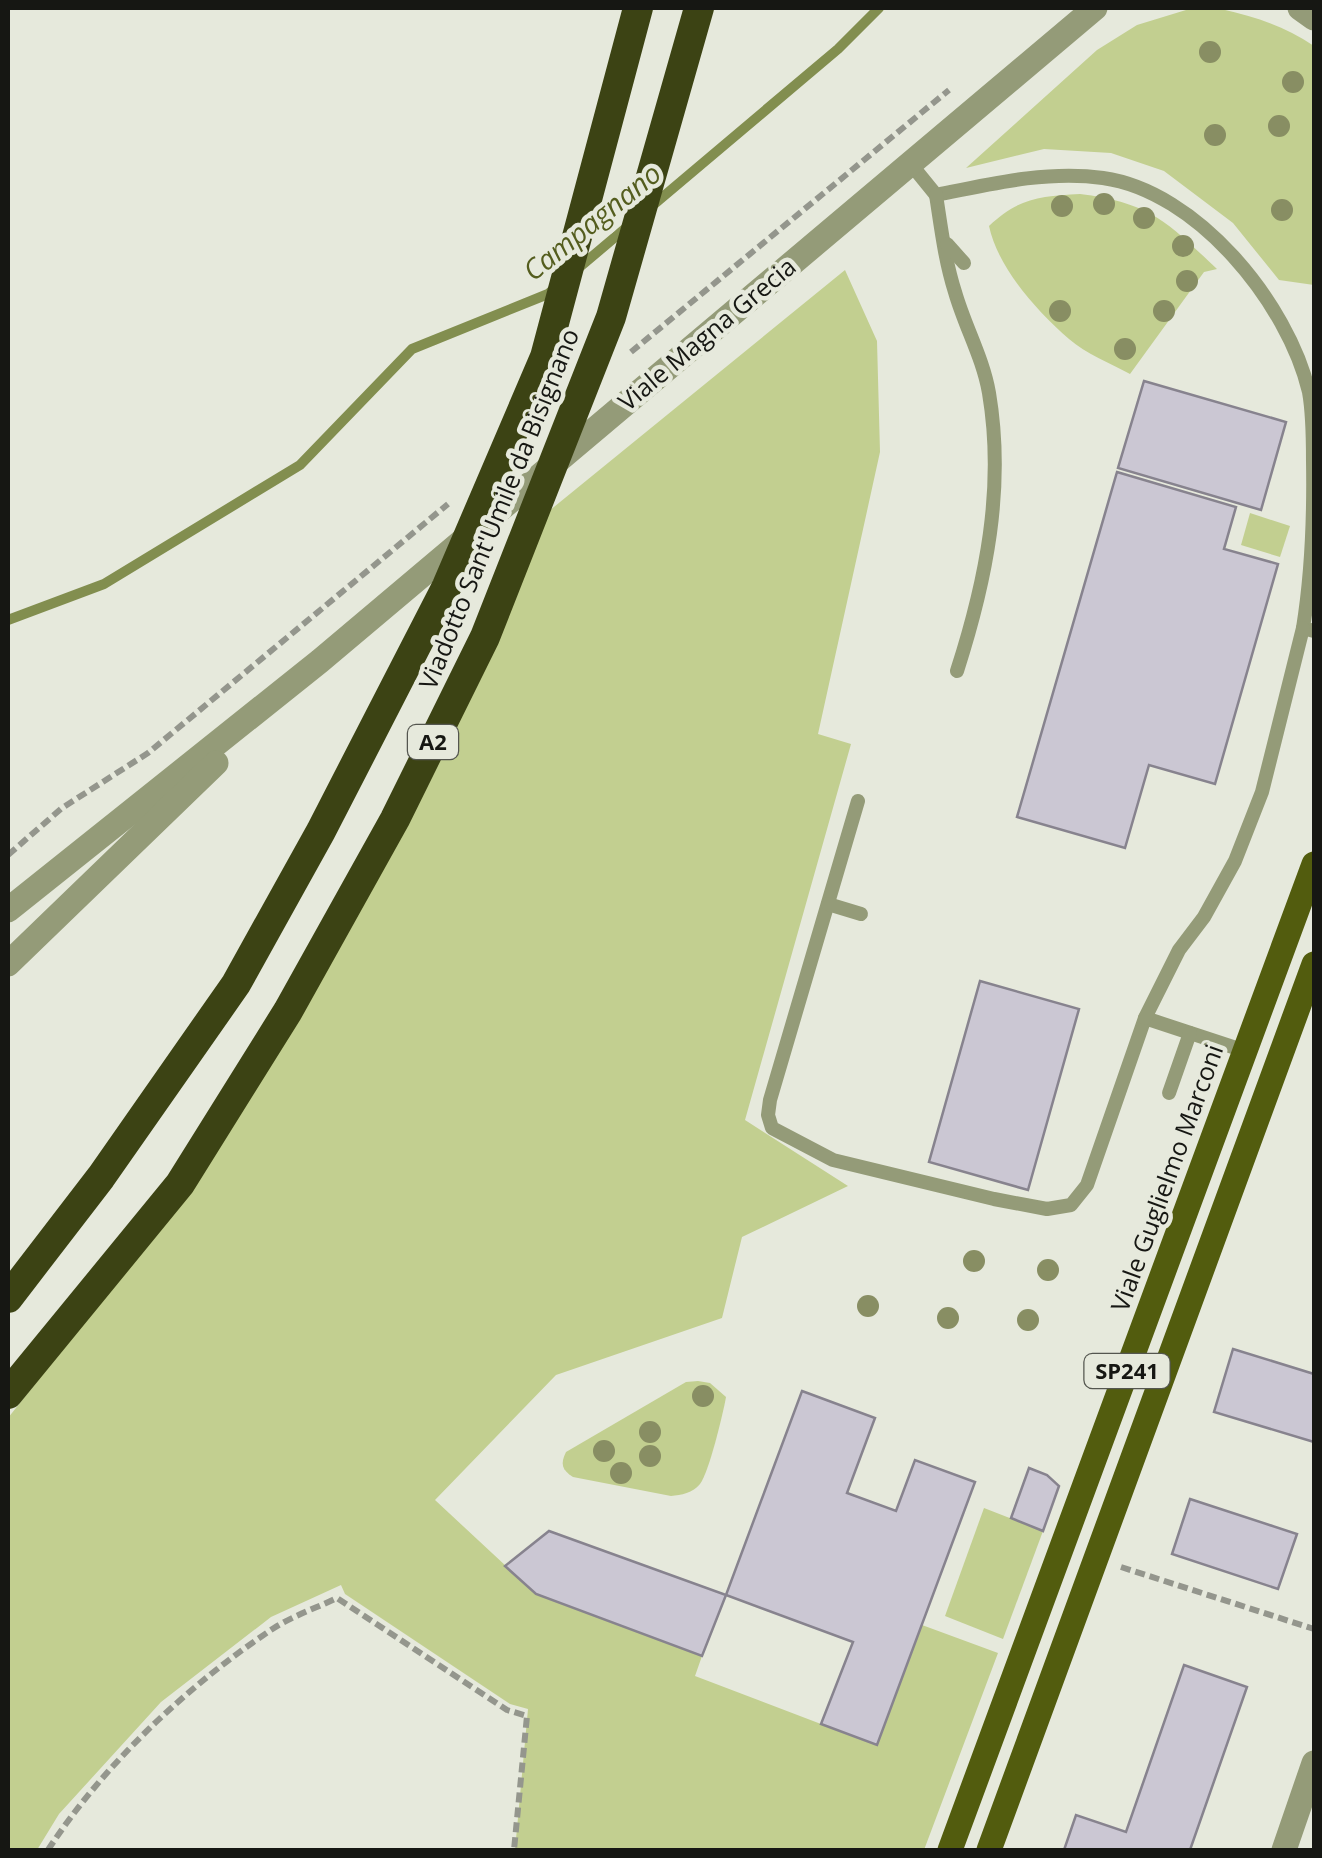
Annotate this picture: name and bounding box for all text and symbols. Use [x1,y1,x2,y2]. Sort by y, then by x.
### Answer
water label: Campagnano [514,154,668,289]
street label: Viale Magna Grecia [610,249,802,418]
street label: Viadotto Sant'Umile da Bisignano [410,323,586,694]
road number: A2 [408,725,458,759]
street label: Viale Guglielmo Marconi [1102,1039,1230,1316]
road number: SP241 [1084,1354,1170,1388]

